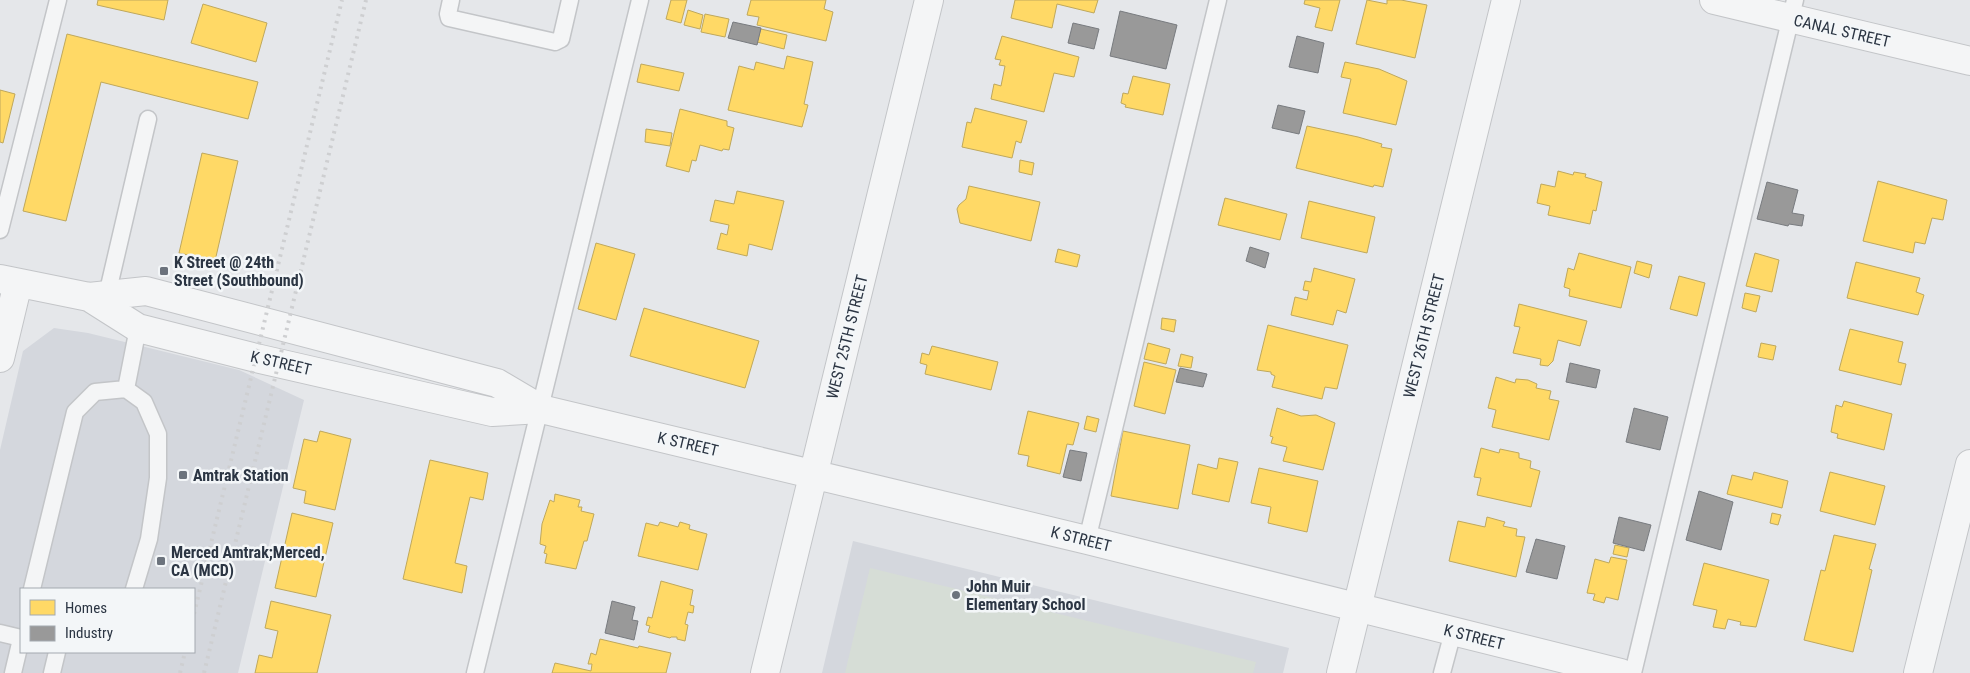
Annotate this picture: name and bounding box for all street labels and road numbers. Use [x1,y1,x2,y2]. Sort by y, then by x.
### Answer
street label: CANAL STREET [1792,11,1892,51]
street label: WEST 26TH STREET [1399,272,1449,400]
street label: WEST 25TH STREET [822,273,872,401]
street label: K STREET [249,347,313,379]
street label: K STREET [656,428,720,460]
street label: K STREET [1049,522,1113,556]
street label: K STREET [1442,620,1506,654]

